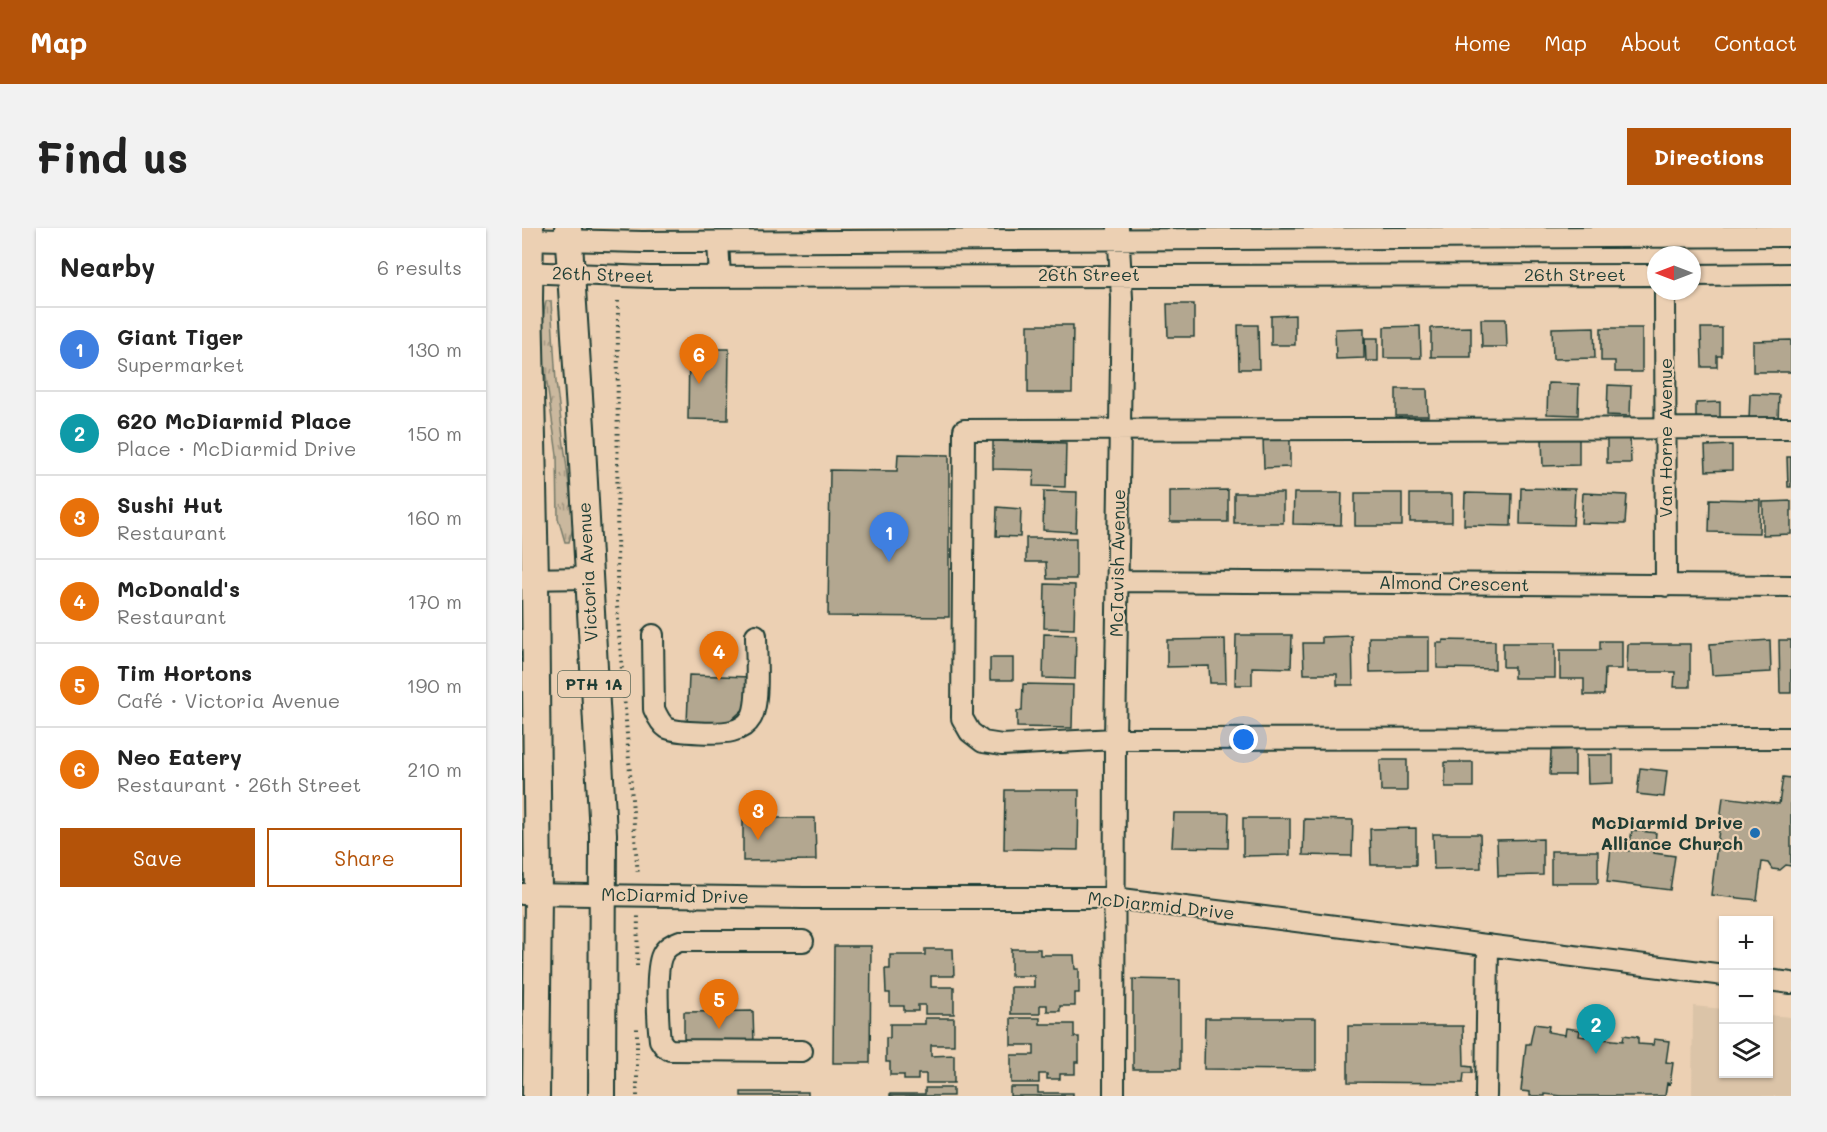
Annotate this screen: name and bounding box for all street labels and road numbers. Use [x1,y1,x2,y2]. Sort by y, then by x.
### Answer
street label: 26th Street [552,260,654,288]
street label: 26th Street [1038,262,1140,286]
street label: 26th Street [1524,262,1626,286]
street label: Van Horne Avenue [1653,358,1677,518]
street label: McTavish Avenue [1104,489,1130,637]
street label: Victoria Avenue [571,501,603,643]
street label: Almond Crescent [1379,570,1529,596]
road number: PTH 1A [558,671,630,697]
street label: McDiarmid Drive [601,882,749,908]
street label: McDiarmid Drive [1086,885,1236,925]

